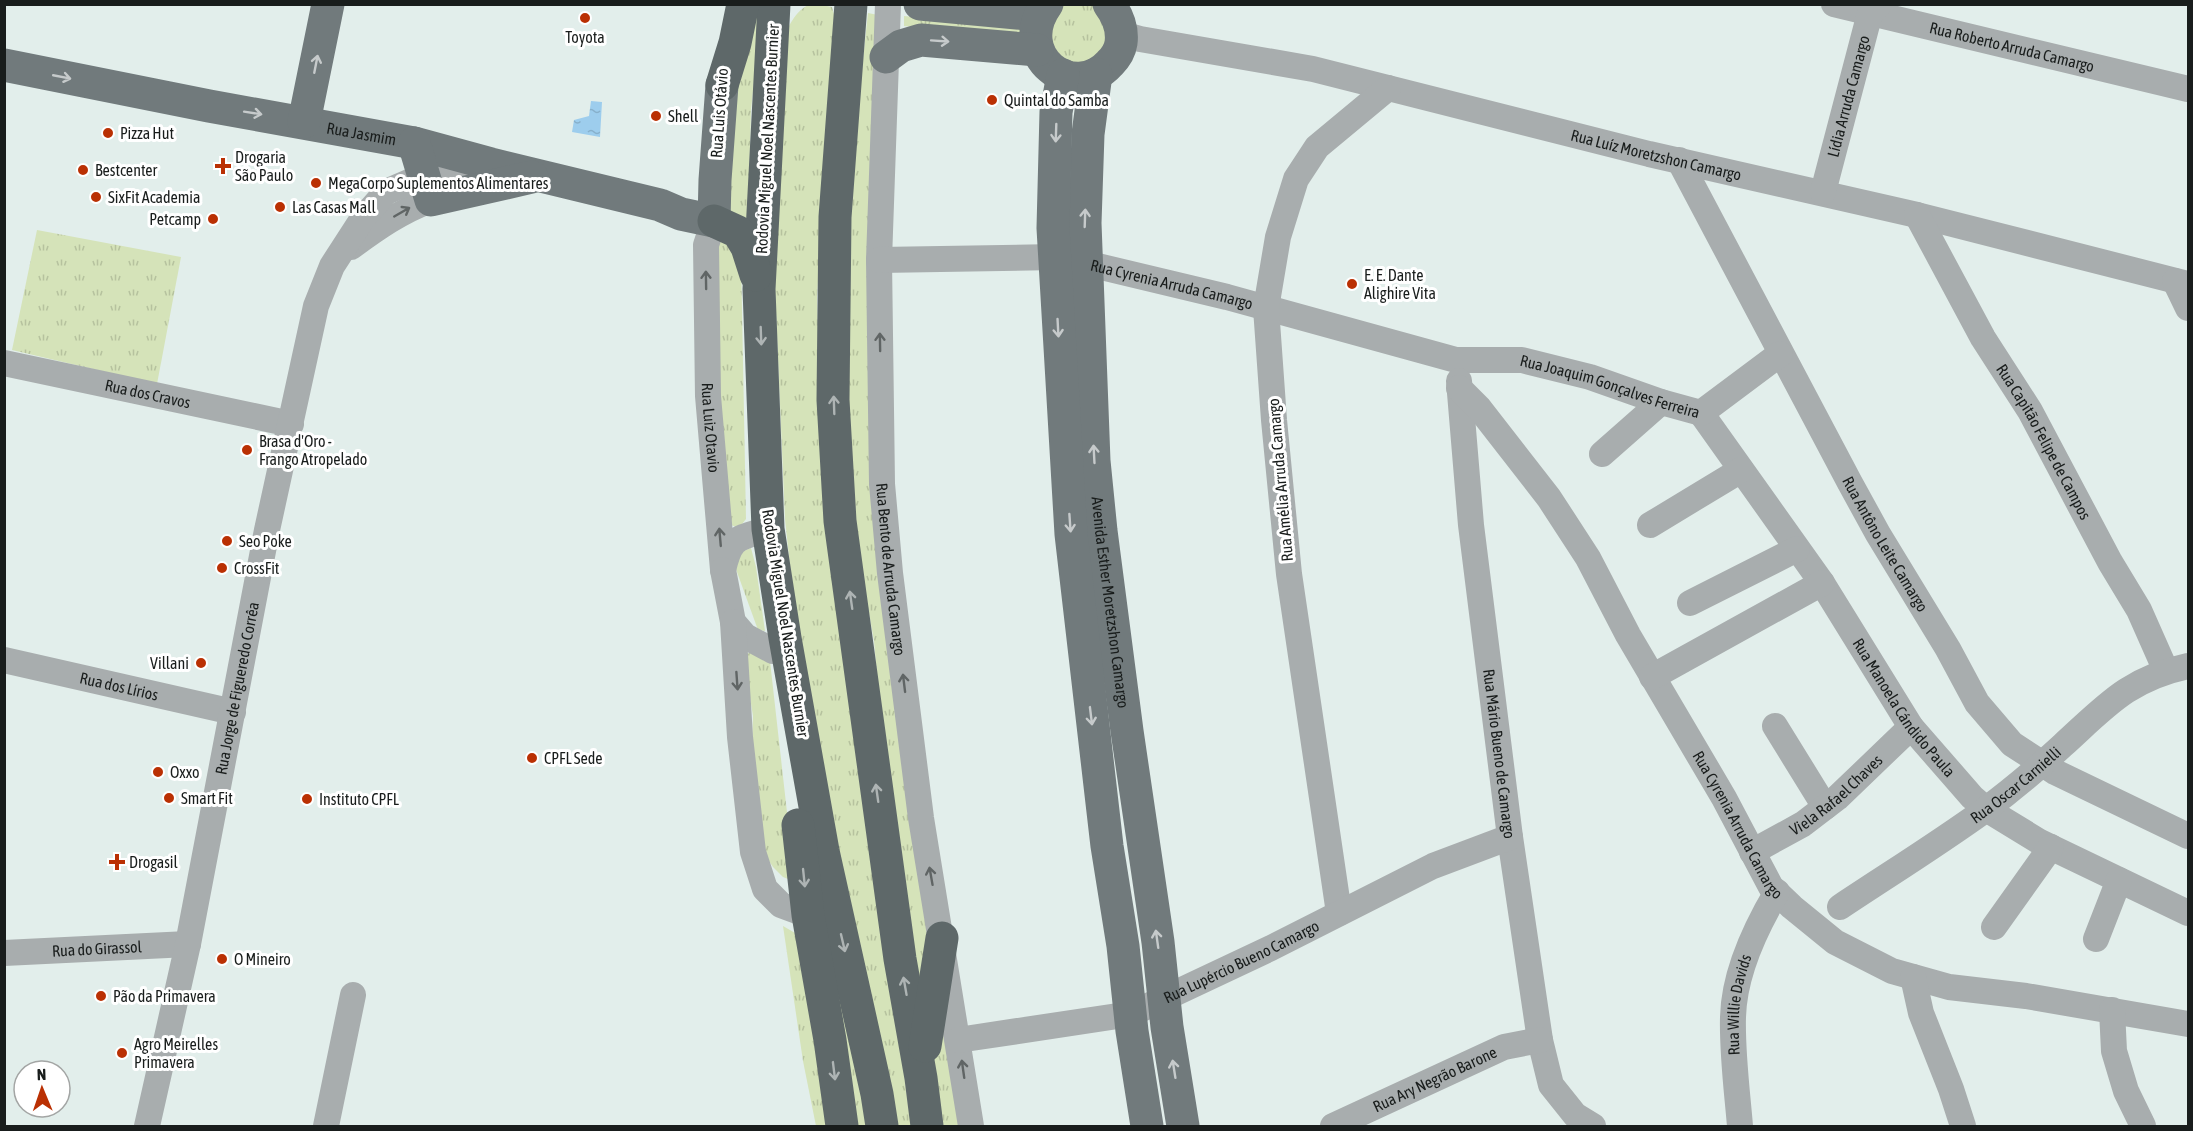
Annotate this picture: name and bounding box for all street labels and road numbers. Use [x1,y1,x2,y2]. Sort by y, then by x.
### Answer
street label: Rua Roberto Arruda Camargo [1928,18,2096,75]
street label: Rodovia Miguel Noel Nascentes Burnier [752,23,783,254]
street label: Lídia Arruda Camargo [1824,33,1873,159]
street label: Rua Luis Otávio [707,67,731,159]
street label: Rua Jasmim [325,118,398,149]
street label: Rua Luíz Moretzshon Camargo [1569,126,1743,184]
street label: Rua Cyrenia Arruda Camargo [1089,256,1255,313]
street label: Rua Joaquim Gonçalves Ferreira [1518,351,1702,421]
street label: Rua Capitão Felipe de Campos [1993,361,2095,523]
street label: Rua dos Cravos [103,376,193,411]
street label: Rua Luiz Otavio [699,382,724,473]
street label: Rua Amélia Arruda Camargo [1264,398,1297,562]
street label: Rua Antôno Leite Camargo [1839,473,1932,615]
street label: Rua Bento de Arruda Camargo [873,482,909,657]
street label: Avenida Esther Moretzshon Camargo [1089,496,1133,709]
street label: Rodovia Miguel Noel Nascentes Burnier [758,508,813,739]
street label: Rua Jorge de Figueredo Corrêa [212,600,262,776]
street label: Rua Manoela Cándido Paula [1849,635,1959,780]
street label: Rua Mário Bueno de Camargo [1480,668,1519,840]
street label: Rua dos Lírios [78,669,160,704]
street label: Rua Oscar Carnielli [1967,743,2064,827]
street label: Rua Cyrenia Arruda Camargo [1689,748,1787,902]
street label: Viela Rafael Chaves [1786,751,1886,839]
street label: Rua Lupércio Bueno Camargo [1161,916,1322,1006]
street label: Rua do Girassol [52,937,143,960]
street label: Rua Willie Davids [1724,951,1755,1056]
street label: Rua Ary Negrão Barone [1370,1043,1499,1115]

